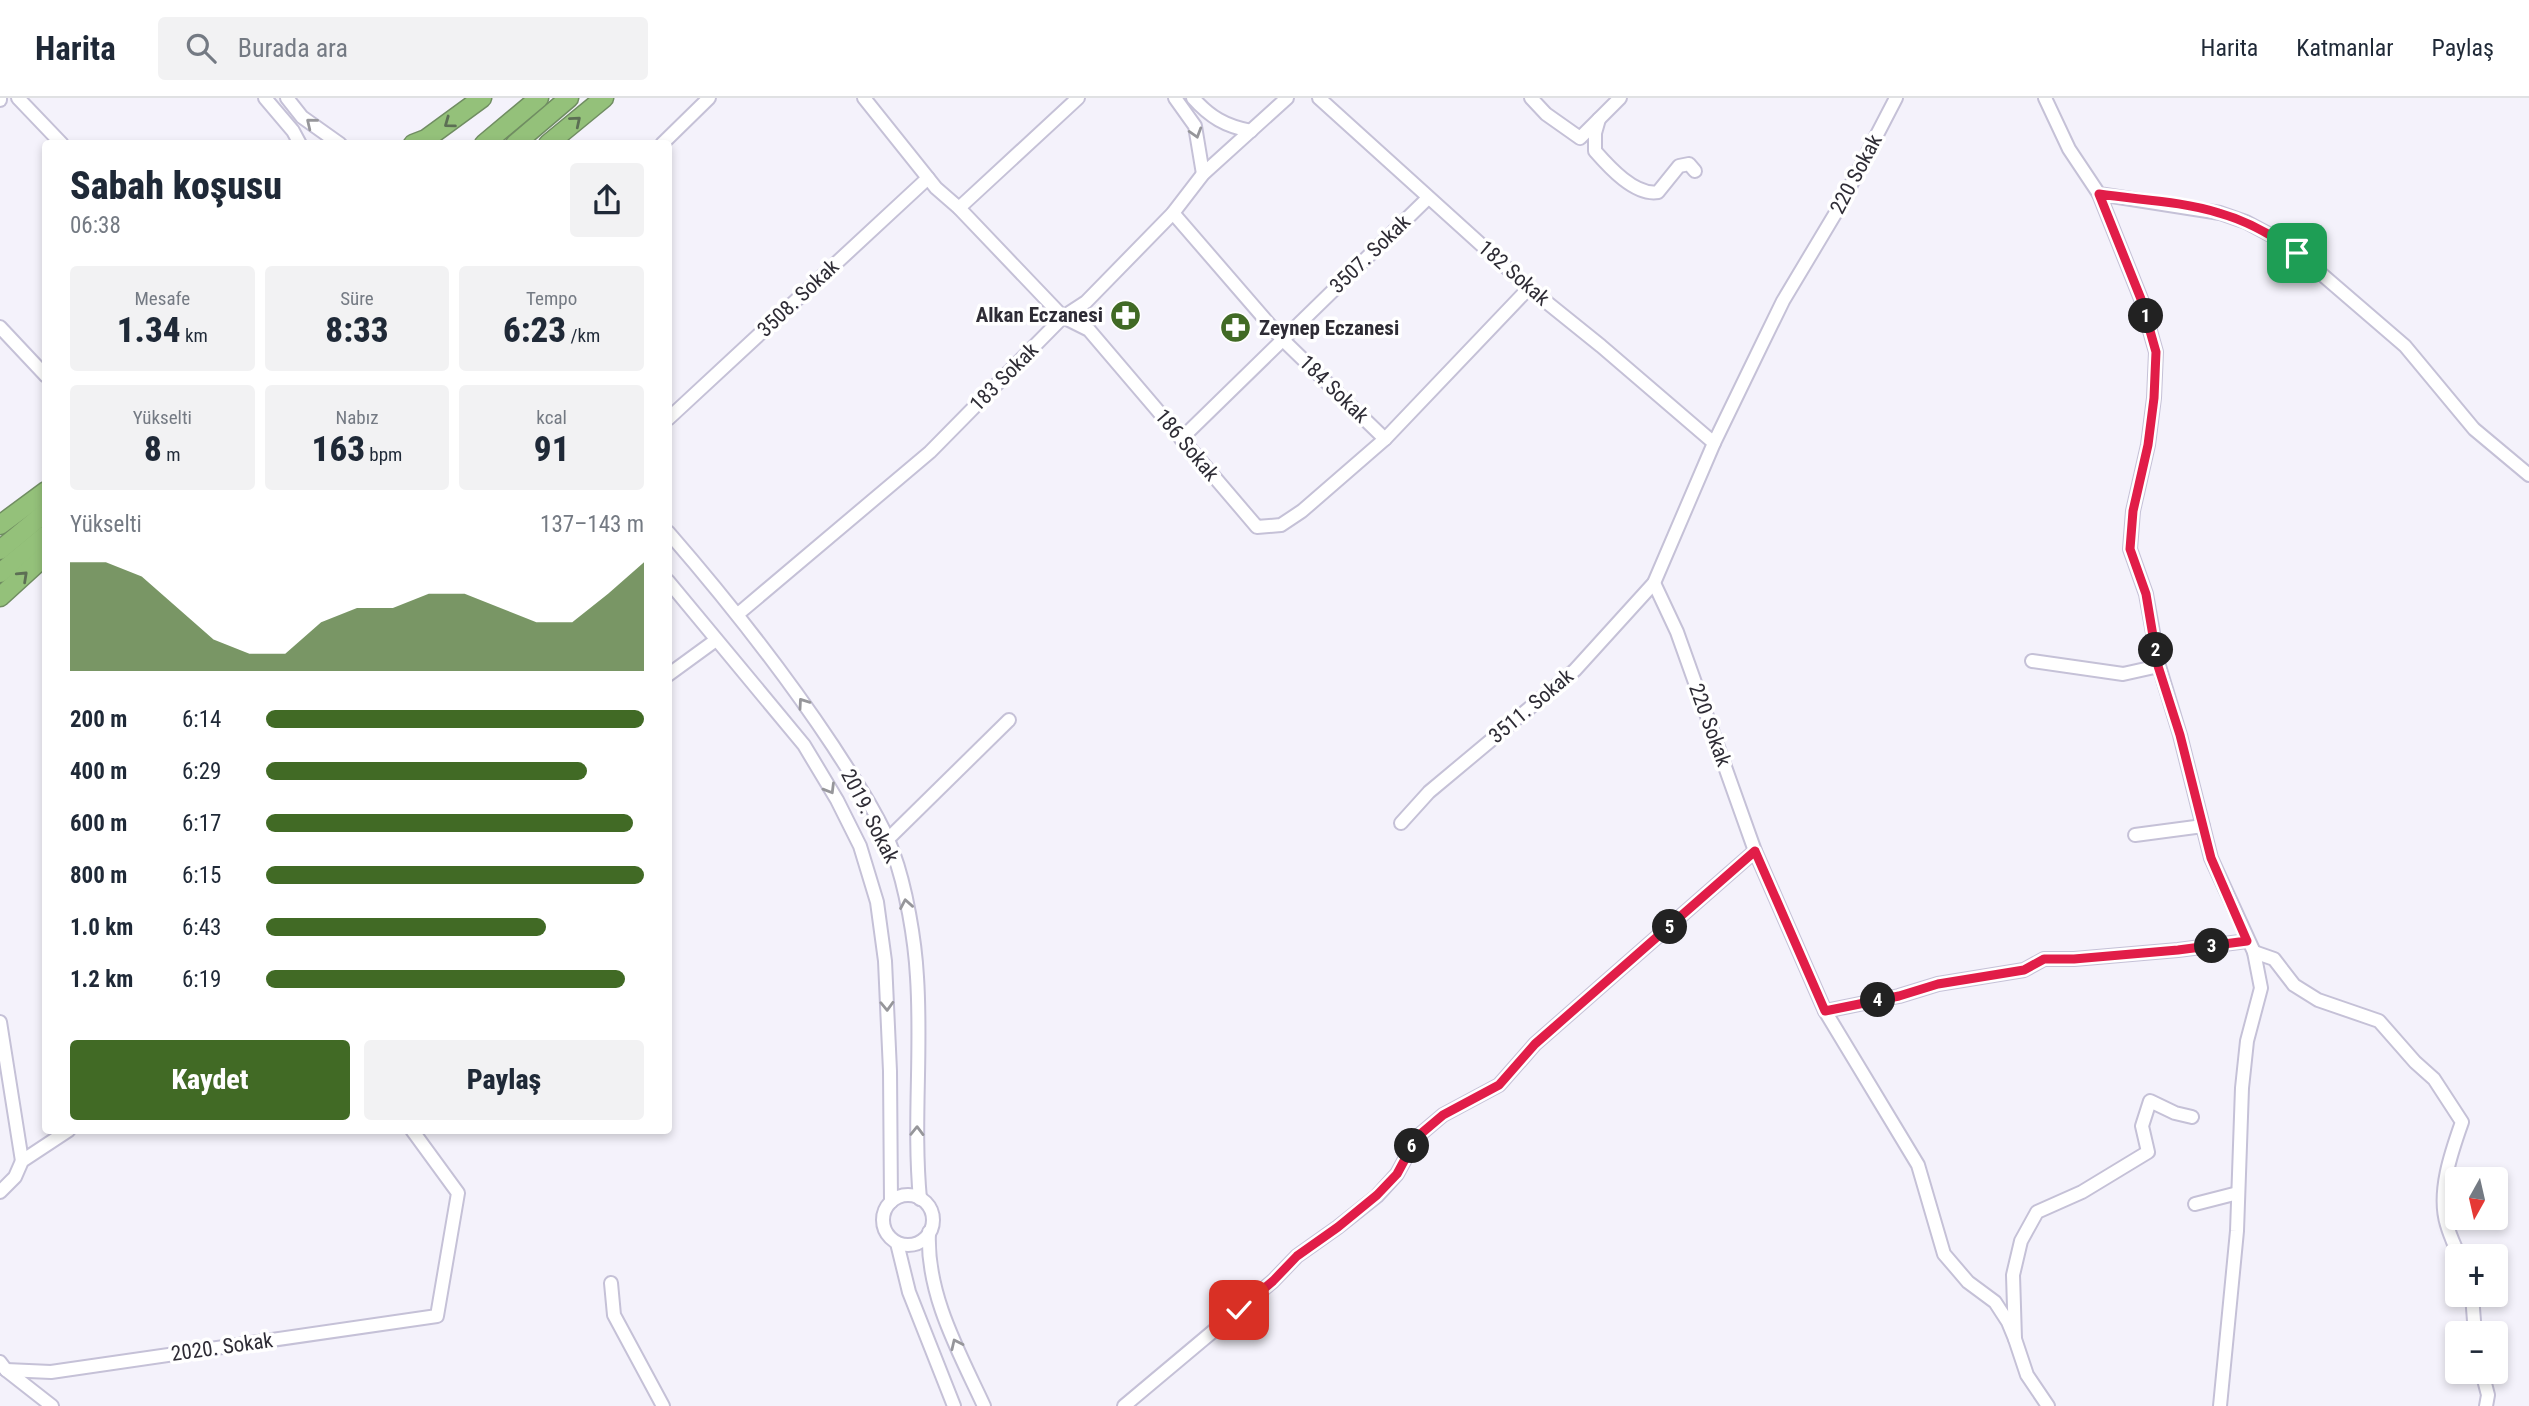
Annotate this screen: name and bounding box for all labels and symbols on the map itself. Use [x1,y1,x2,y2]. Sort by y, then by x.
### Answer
one-way arrow [444,115,457,128]
one-way arrow [568,117,581,129]
one-way arrow [307,119,319,132]
one-way arrow [1188,127,1202,139]
street label: 220 Sokak [1825,130,1887,218]
street label: 3507. Sokak [1325,209,1415,298]
pin [2267,223,2327,283]
street label: 182 Sokak [1474,236,1555,311]
street label: 3508. Sokak [752,254,844,342]
pharmacy icon: Alkan Eczanesi [1109,298,1143,332]
pin: 1 [2128,298,2164,333]
place label: Alkan Eczanesi [976,303,1103,327]
pharmacy icon: Zeynep Eczanesi [1219,311,1253,345]
place label: Zeynep Eczanesi [1259,316,1399,340]
street label: 183 Sokak [965,338,1043,416]
street label: 184 Sokak [1295,350,1374,428]
street label: 186 Sokak [1150,404,1224,486]
one-way arrow [15,572,28,584]
pin: 2 [2138,632,2174,668]
street label: 3511. Sokak [1484,664,1578,748]
street label: 220 Sokak [1684,680,1736,770]
one-way arrow [799,698,812,711]
street label: 2019. Sokak [836,765,904,867]
one-way arrow [822,781,835,794]
one-way arrow [899,898,914,910]
pin: 5 [1652,910,1688,944]
pin: 3 [2194,928,2230,964]
pin: 4 [1860,982,1896,1018]
one-way arrow [880,1001,895,1012]
one-way arrow [909,1125,925,1135]
pin: 6 [1394,1128,1430,1164]
north arrow [2445,1167,2508,1230]
pin [1209,1280,1269,1340]
street label: 2020. Sokak [170,1328,275,1366]
one-way arrow [950,1339,964,1351]

